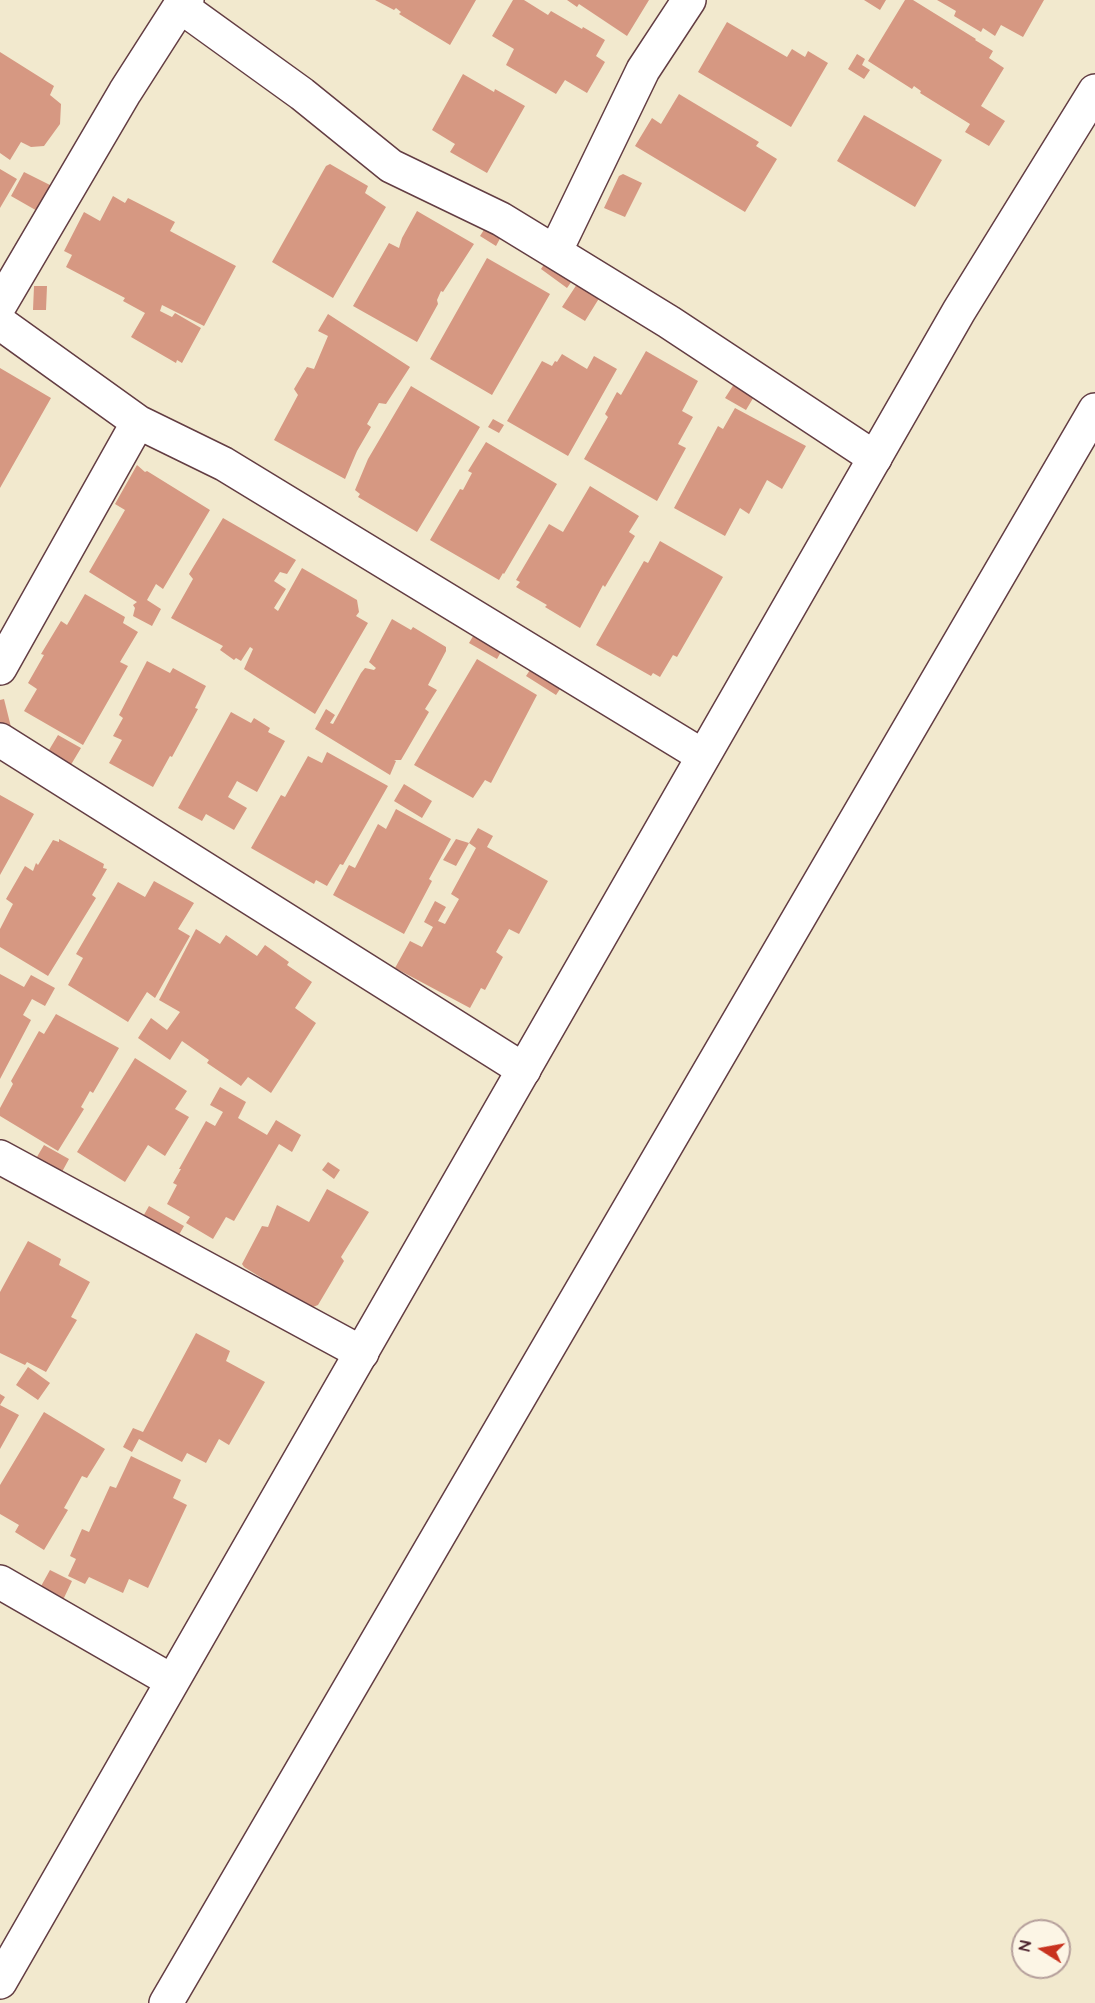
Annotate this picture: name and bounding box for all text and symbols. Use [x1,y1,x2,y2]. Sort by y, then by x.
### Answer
north arrow [1011,1919,1071,1979]
text: N [1014,1939,1037,1953]

